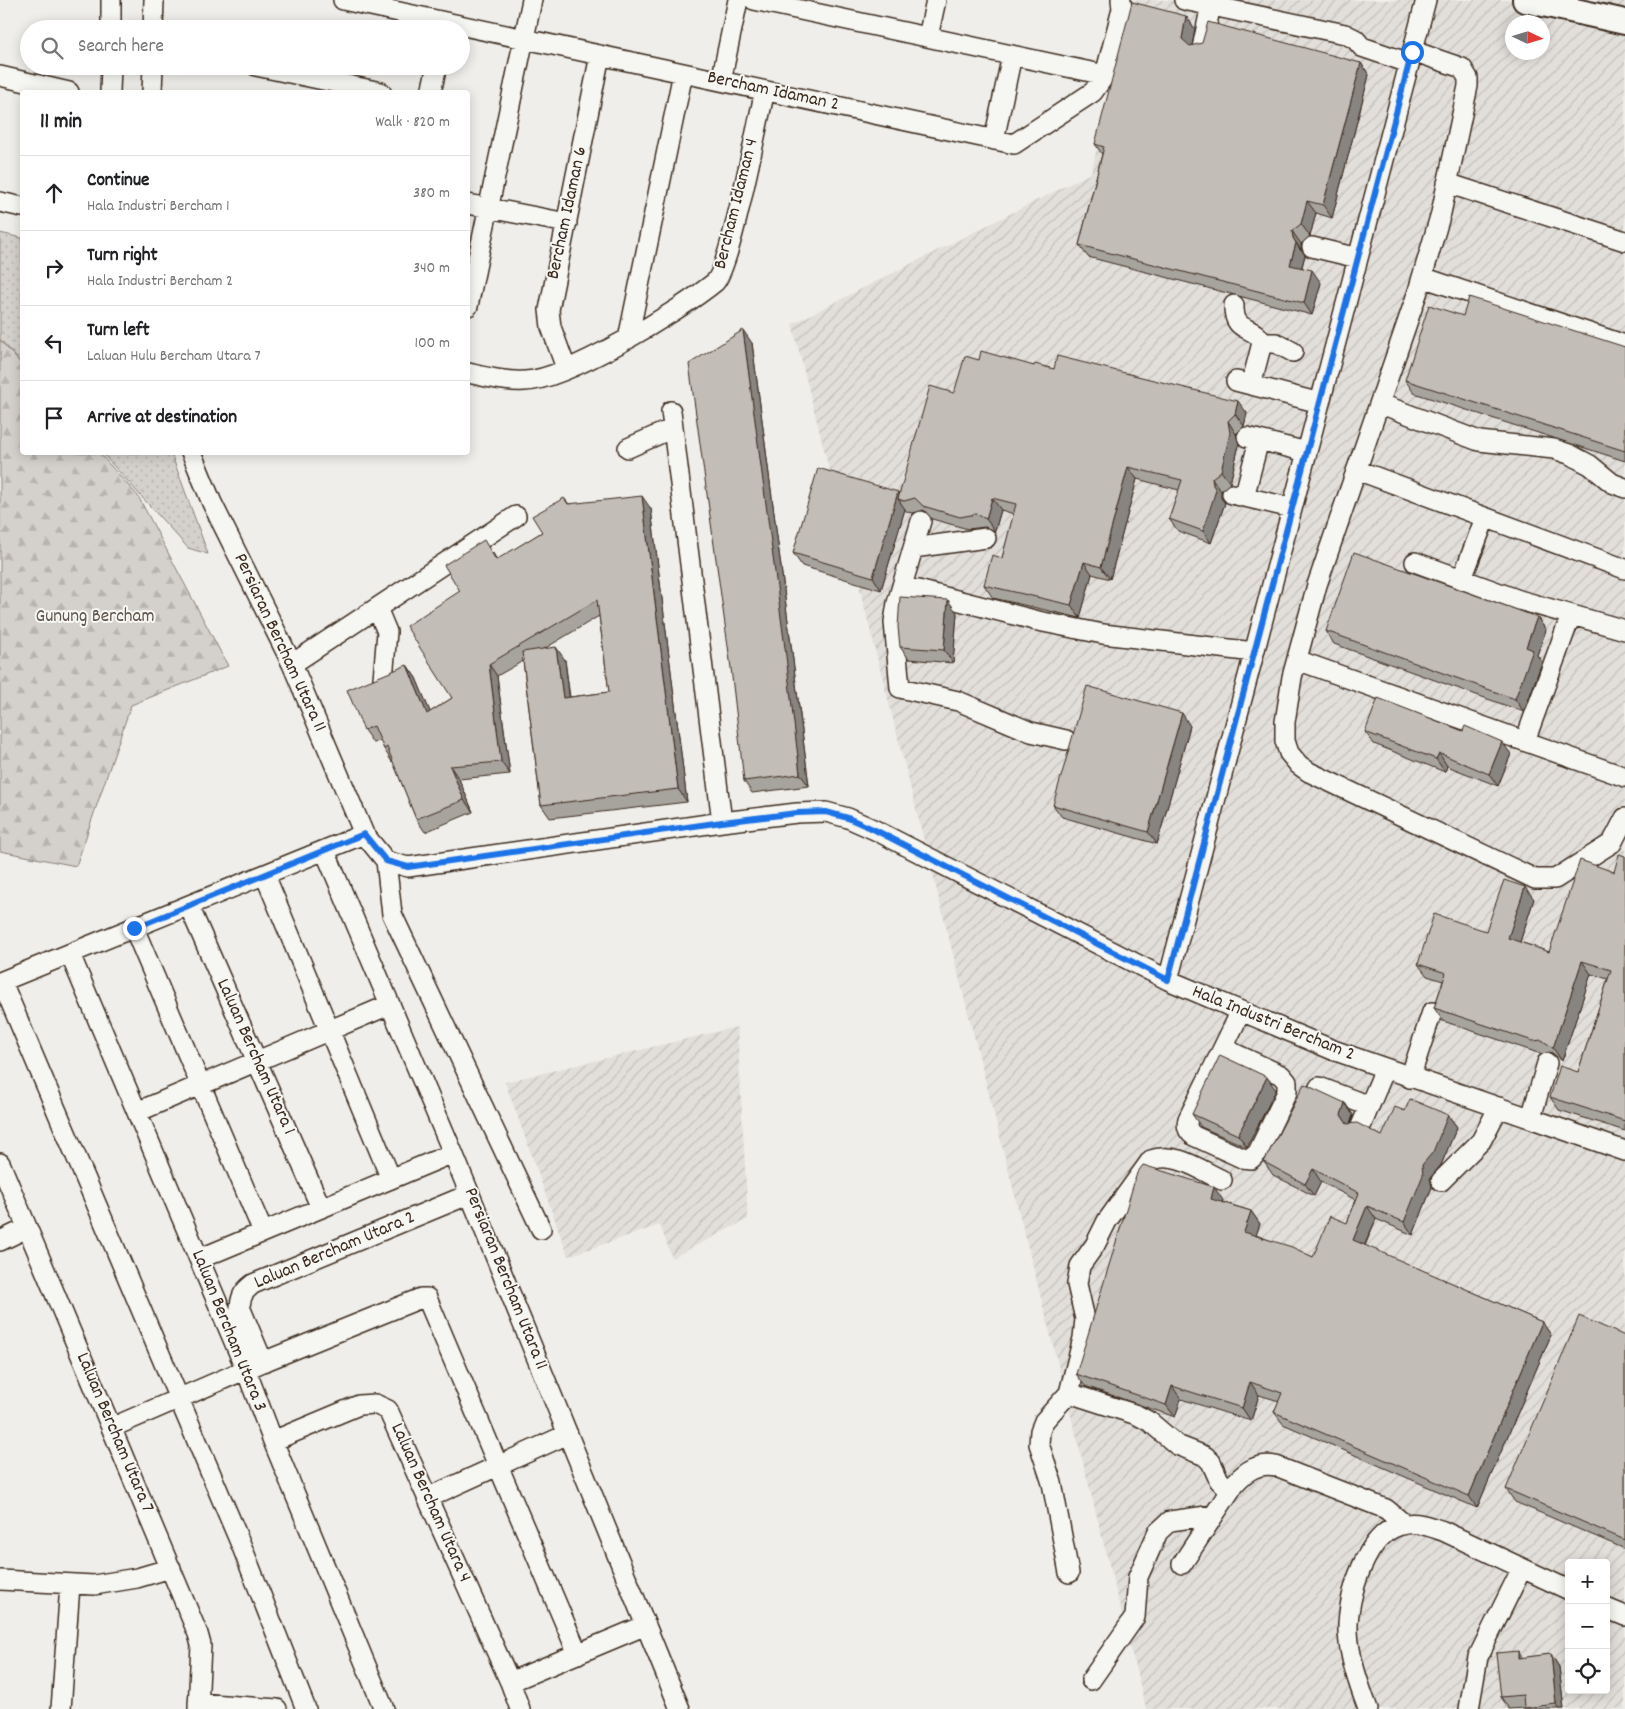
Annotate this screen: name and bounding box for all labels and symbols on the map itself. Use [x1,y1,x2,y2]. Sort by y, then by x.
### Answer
north arrow [1505,15,1550,60]
route start [1401,41,1424,64]
street label: Bercham Idaman 2 [705,65,841,119]
street label: Bercham Idaman 4 [708,136,766,272]
street label: Bercham Idaman 6 [541,144,595,282]
street label: Persiaran Bercham Utara 11 [226,549,332,737]
park label: Gunung Bercham [36,604,154,631]
route end [123,917,146,940]
street label: Laluan Bercham Utara 1 [208,975,302,1139]
street label: Hala Industri Bercham 2 [1188,979,1358,1069]
street label: Persiaran Bercham Utara 11 [456,1184,554,1374]
street label: Laluan Bercham Utara 2 [250,1205,420,1297]
street label: Laluan Bercham Utara 3 [183,1246,273,1416]
street label: Laluan Bercham Utara 7 [68,1349,160,1517]
street label: Laluan Bercham Utara 4 [383,1419,477,1587]

